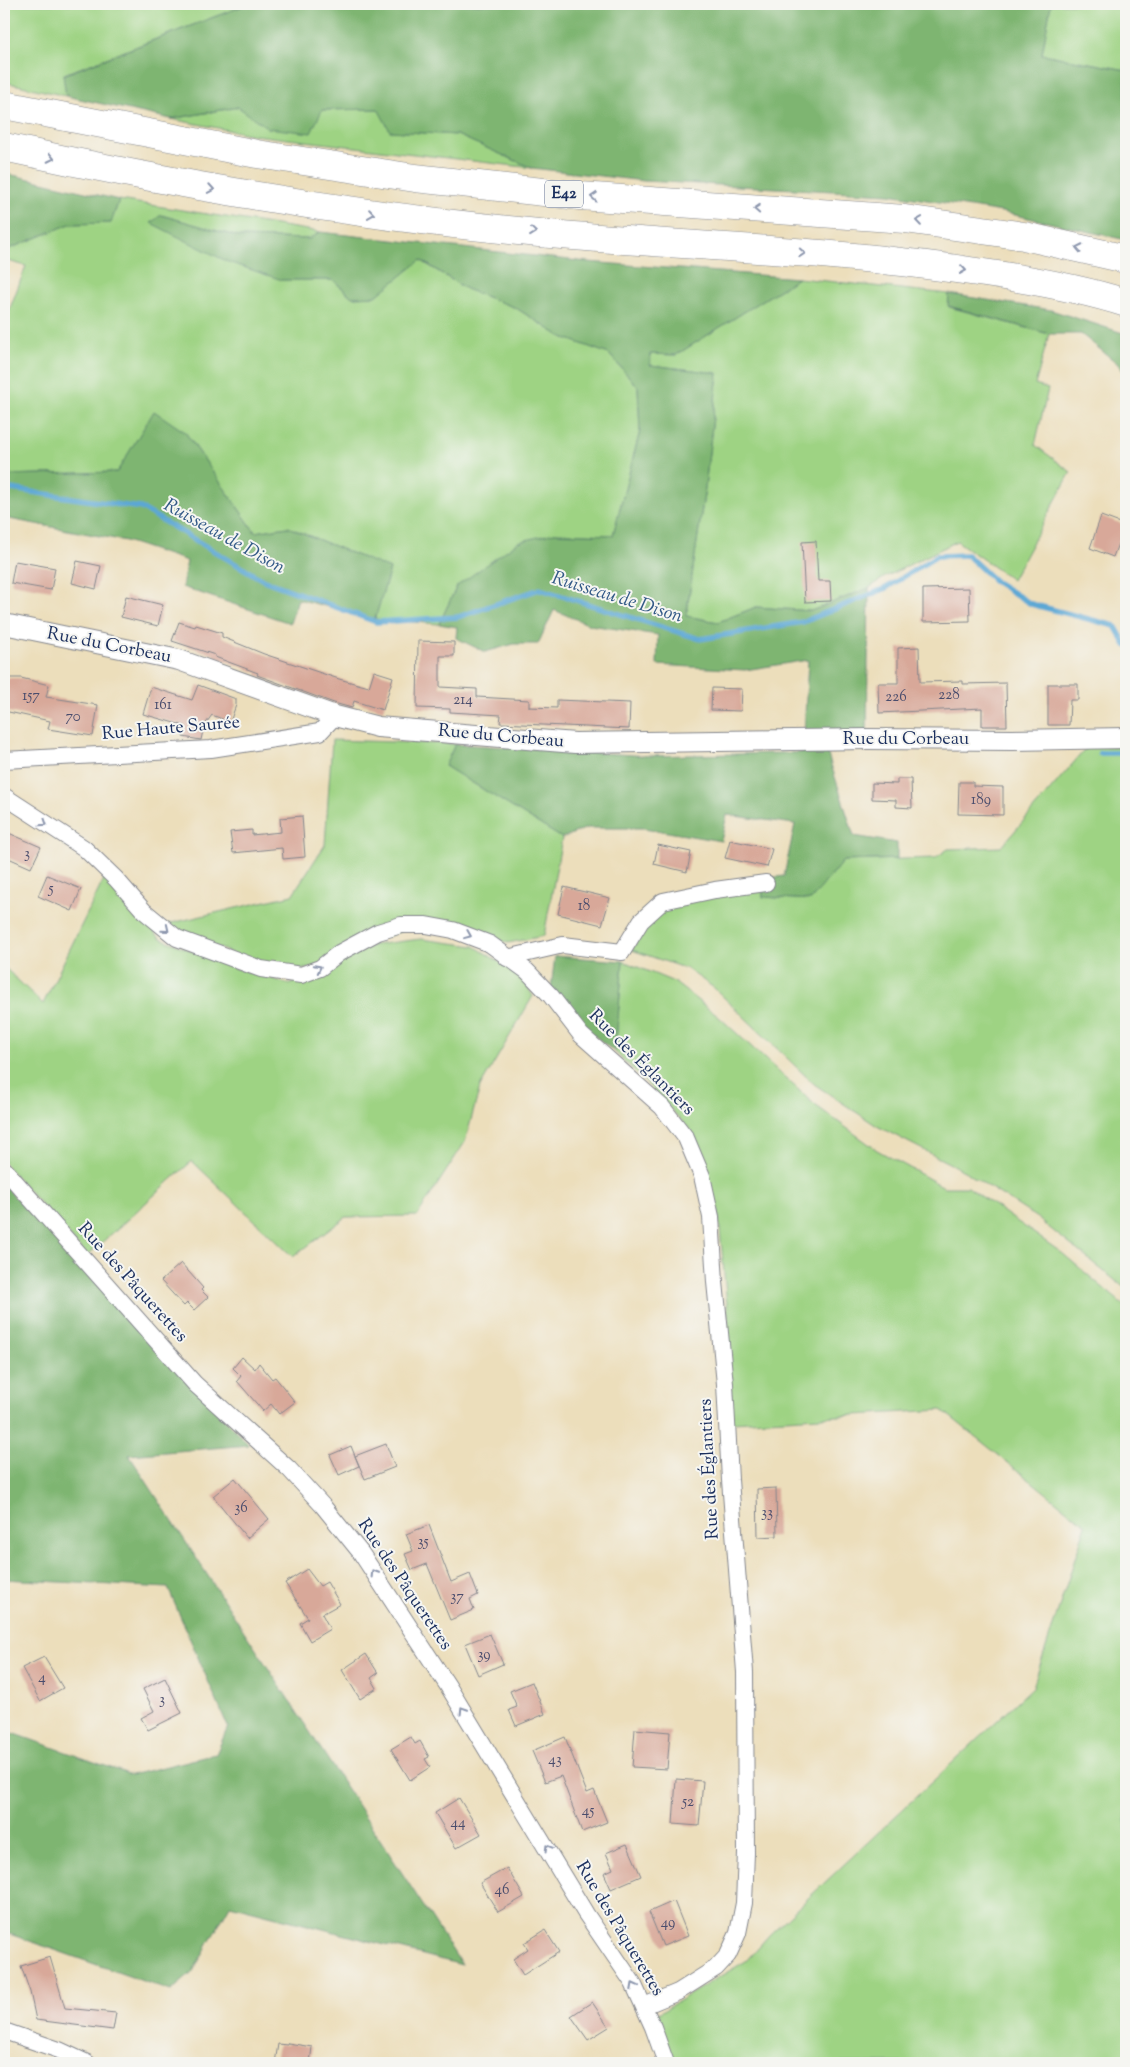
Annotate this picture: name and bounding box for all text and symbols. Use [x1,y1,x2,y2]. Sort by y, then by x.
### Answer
one-way arrow [47,152,56,163]
road number: E42 [545,180,583,208]
one-way arrow [207,183,215,193]
one-way arrow [590,192,598,203]
one-way arrow [752,203,760,214]
one-way arrow [368,208,376,219]
one-way arrow [914,216,922,227]
one-way arrow [529,226,537,237]
one-way arrow [1074,243,1083,254]
one-way arrow [798,247,806,258]
one-way arrow [959,264,968,274]
water label: Ruisseau de Dison [158,492,290,582]
water label: Ruisseau de Dison [548,565,686,631]
street label: Rue du Corbeau [45,621,173,671]
house number: 228 [938,685,960,706]
house number: 157 [22,686,40,707]
house number: 226 [885,687,907,708]
house number: 214 [453,690,473,711]
house number: 161 [154,695,172,716]
house number: 70 [65,707,81,728]
street label: Rue Haute Saurée [101,710,241,748]
street label: Rue du Corbeau [437,719,565,755]
street label: Rue du Corbeau [843,727,969,753]
house number: 189 [971,790,991,811]
one-way arrow [39,816,48,826]
house number: 3 [24,844,30,865]
house number: 5 [47,879,54,900]
house number: 18 [578,896,590,917]
one-way arrow [160,924,169,932]
one-way arrow [463,929,472,940]
one-way arrow [312,964,321,974]
street label: Rue des Églantiers [582,1004,700,1122]
street label: Rue des Pâquerettes [71,1217,193,1349]
street label: Rue des Églantiers [693,1398,727,1540]
house number: 36 [234,1498,248,1519]
house number: 33 [761,1503,773,1524]
street label: Rue des Pâquerettes [350,1514,458,1656]
house number: 35 [417,1532,429,1553]
one-way arrow [371,1570,381,1579]
house number: 37 [450,1587,464,1608]
house number: 39 [477,1645,491,1666]
house number: 4 [38,1668,46,1689]
house number: 3 [159,1690,165,1711]
one-way arrow [459,1706,469,1715]
house number: 43 [548,1750,562,1771]
house number: 52 [681,1792,694,1813]
house number: 45 [582,1801,594,1822]
house number: 44 [450,1813,466,1834]
one-way arrow [544,1845,554,1854]
street label: Rue des Pâquerettes [568,1856,670,2002]
house number: 46 [495,1880,509,1901]
house number: 49 [661,1913,675,1934]
one-way arrow [630,1982,640,1991]

